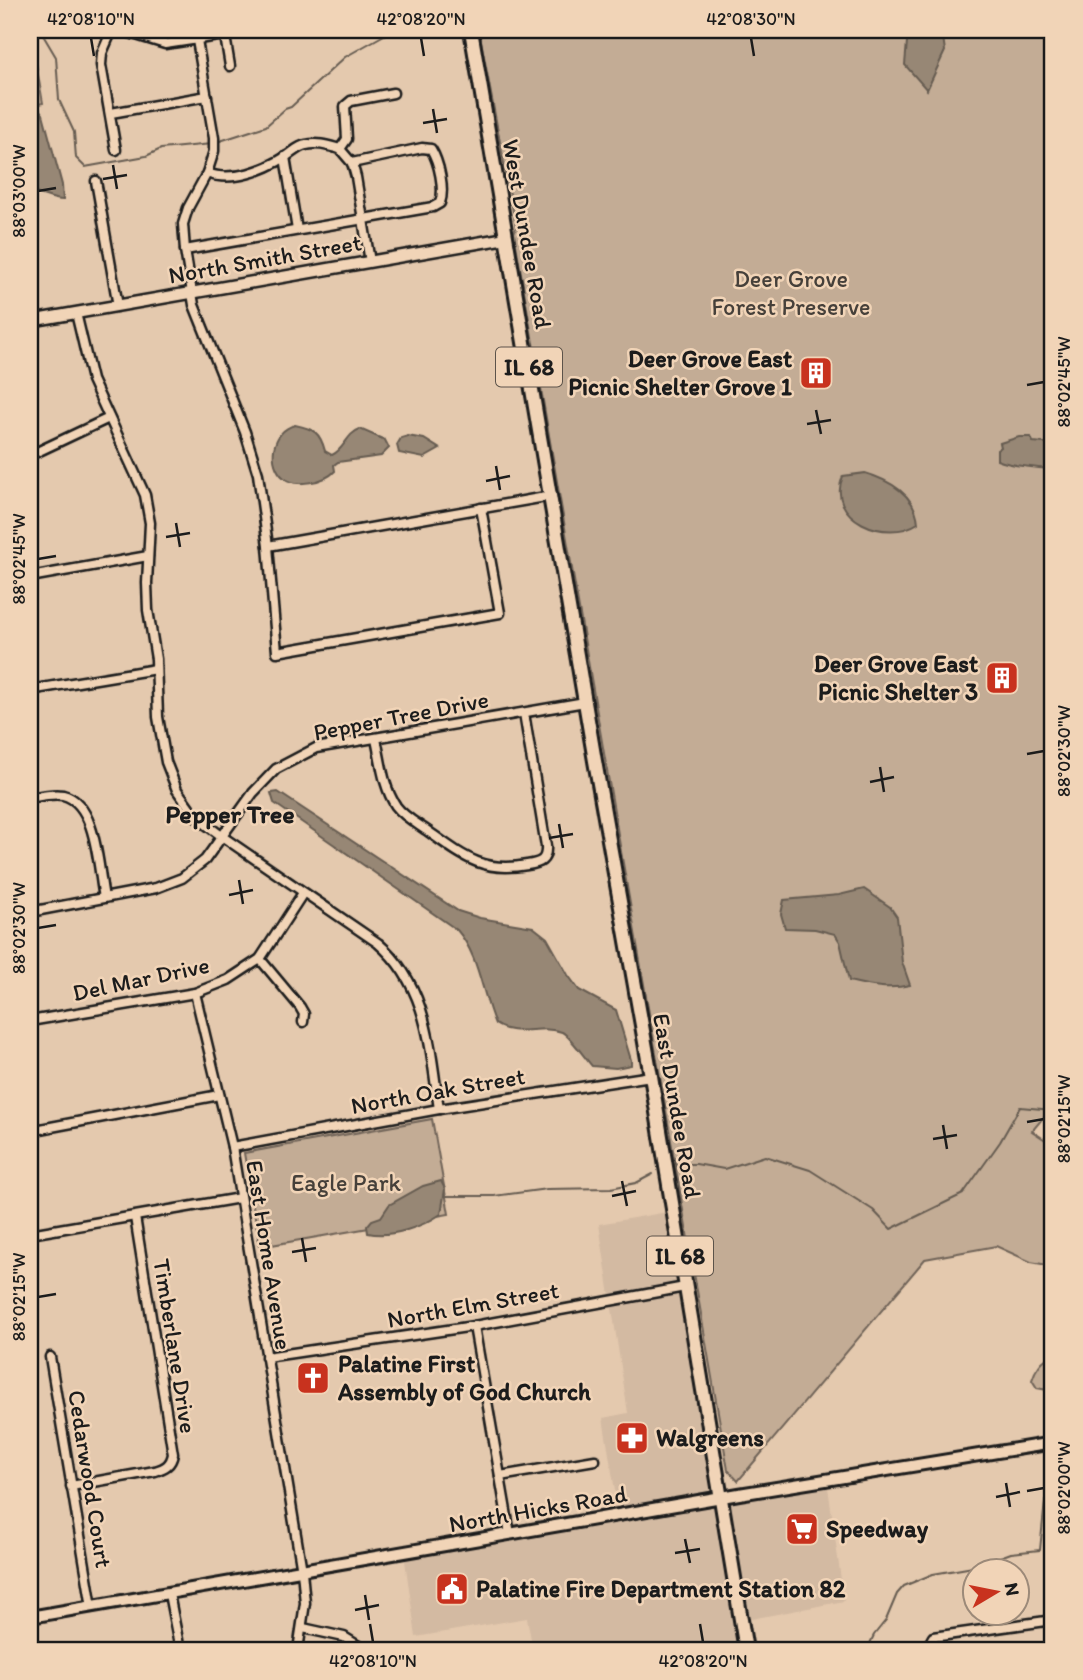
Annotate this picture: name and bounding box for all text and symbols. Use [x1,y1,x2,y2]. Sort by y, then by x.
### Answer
text: 42°08'10"N [47,8,135,30]
text: 42°08'20"N [376,8,466,30]
text: 42°08'30"N [706,8,796,30]
street label: West Dundee Road [497,137,558,331]
text: 88°03'00"W [8,144,30,238]
street label: North Smith Street [166,227,364,290]
park label: Deer Grove Forest Preserve [712,264,870,321]
text: 88°02'45"W [1053,336,1075,428]
place label: Deer Grove East Picnic Shelter Grove 1 [568,344,793,401]
road number: IL 68 [496,348,562,386]
building icon: Deer Grove East Picnic Shelter Grove 1 [797,354,835,392]
text: 88°02'45"W [8,513,30,605]
place label: Deer Grove East Picnic Shelter 3 [814,649,978,706]
building icon: Deer Grove East Picnic Shelter 3 [983,659,1021,697]
street label: Pepper Tree Drive [311,684,491,747]
text: 88°02'30"W [1053,705,1075,797]
district label: Pepper Tree [165,798,295,830]
text: 88°02'30"W [8,882,30,974]
street label: Del Mar Drive [70,950,212,1007]
street label: East Dundee Road [647,1011,708,1201]
street label: North Oak Street [349,1061,527,1120]
text: 88°02'15"W [1053,1075,1075,1163]
street label: East Home Avenue [240,1158,299,1352]
park label: Eagle Park [291,1168,401,1197]
road number: IL 68 [647,1236,713,1275]
text: 88°02'15"W [8,1253,30,1341]
street label: Timberlane Drive [147,1257,204,1435]
street label: North Elm Street [385,1275,561,1334]
place label: Palatine First Assembly of God Church [337,1349,591,1407]
church icon: Palatine First Assembly of God Church [294,1359,332,1397]
street label: Cedarwood Court [62,1388,119,1570]
pharmacy icon: Walgreens [613,1419,651,1457]
place label: Walgreens [656,1423,764,1453]
text: 88°02'00"W [1053,1441,1075,1535]
street label: North Hicks Road [447,1479,629,1538]
supermarket icon: Speedway [783,1510,821,1548]
place label: Speedway [826,1514,929,1544]
north arrow [960,1558,1030,1628]
public building icon: Palatine Fire Department Station 82 [433,1570,471,1608]
place label: Palatine Fire Department Station 82 [476,1574,846,1604]
text: N [1000,1581,1025,1597]
text: 42°08'10"N [329,1650,417,1672]
text: 42°08'20"N [658,1650,748,1672]

